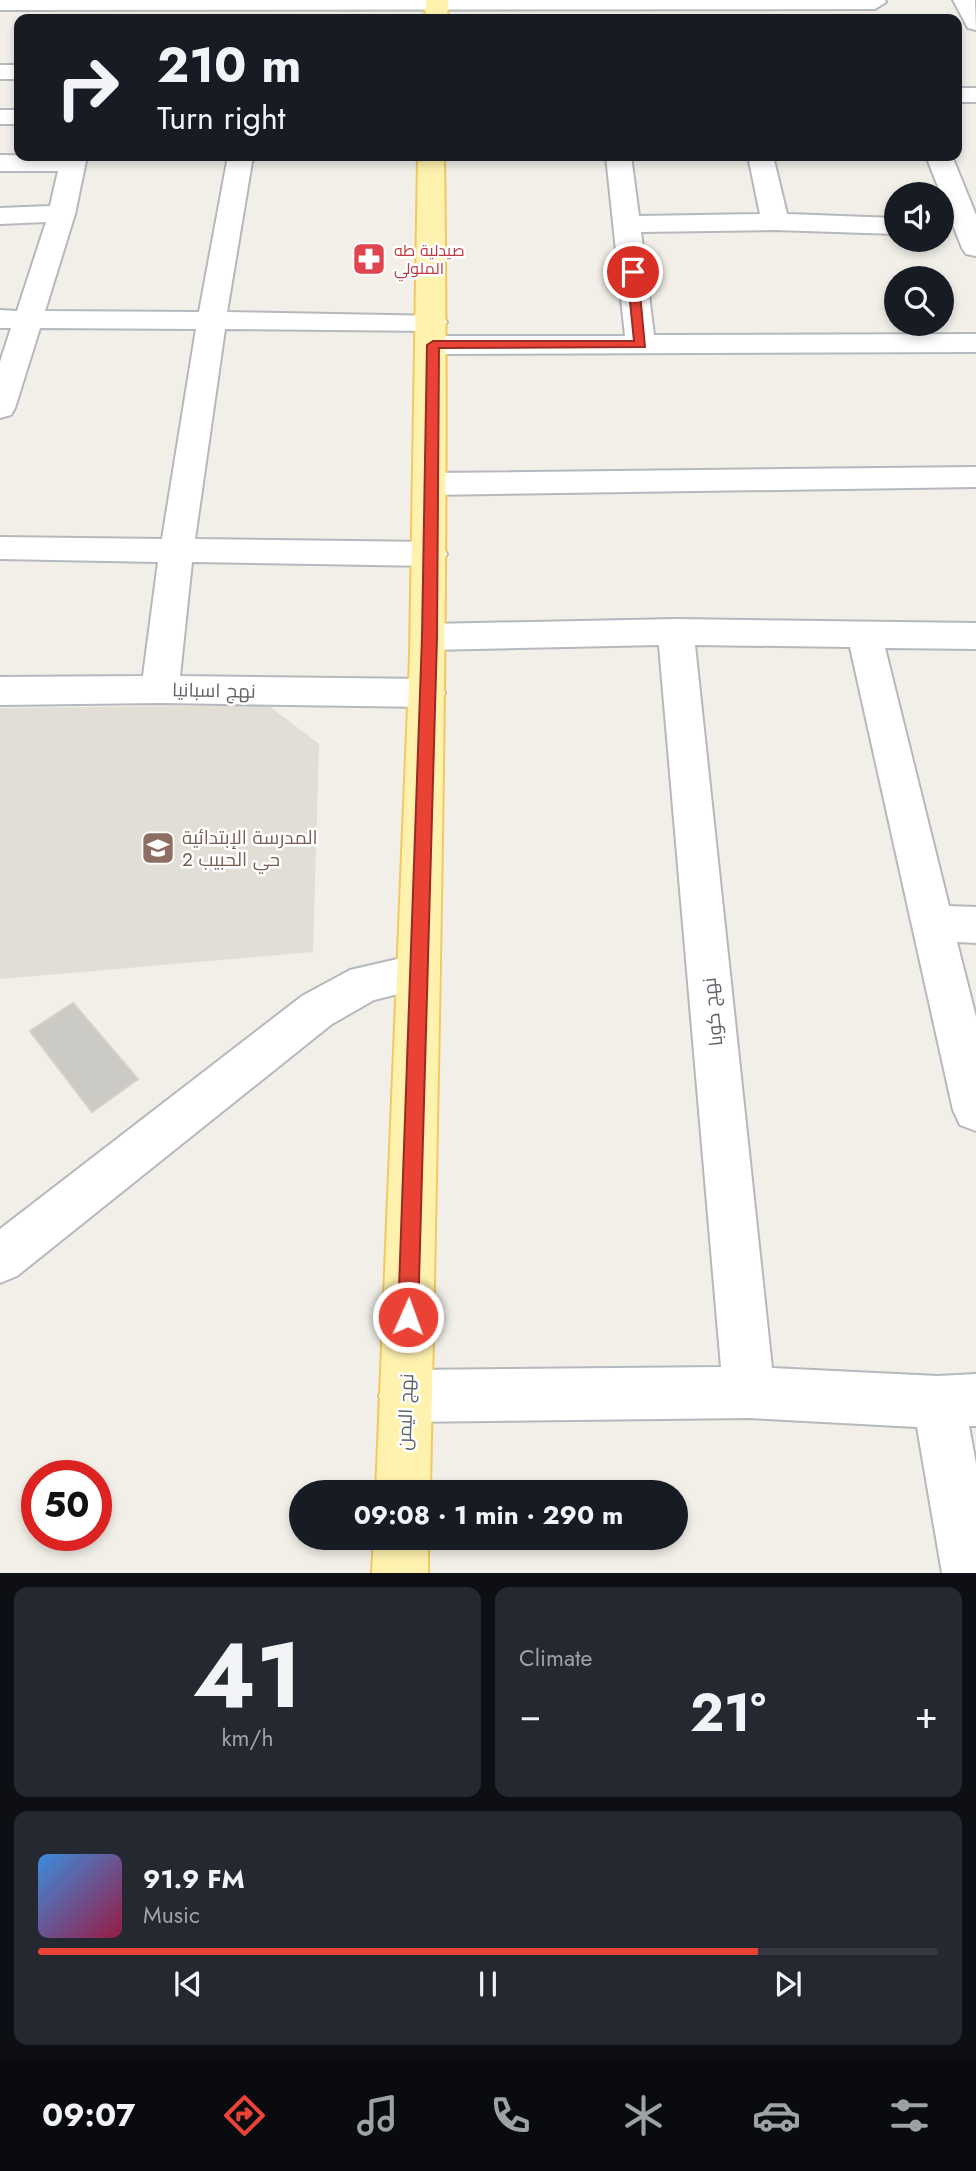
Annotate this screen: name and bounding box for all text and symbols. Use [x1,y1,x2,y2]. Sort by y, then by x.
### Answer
text: 210 m [157,30,301,100]
icon: right [42,42,133,133]
text: Turn right [157,95,286,141]
map controls [884,182,954,336]
button: sound [884,182,954,252]
place label: صيدلية طه الملولي [394,239,465,282]
pharmacy icon: صيدلية طه الملولي [350,240,388,278]
pin [603,242,663,302]
icon: arrive [614,253,652,291]
button: search [884,266,954,336]
street label: نهج اسبانيا [172,676,256,705]
place label: المدرسة الإبتدائية حي الحبيب 2 [182,824,318,874]
school or university icon: المدرسة الإبتدائية حي الحبيب 2 [139,829,177,867]
street label: نهج كوبا [695,976,730,1048]
position arrow [371,1280,445,1354]
street label: نهج اليمن [391,1373,420,1451]
speed limit sign: 50 [21,1460,112,1551]
text: 09:08 · 1 min · 290 m [354,1496,623,1534]
text: 41 [193,1610,302,1741]
text: Climate [519,1641,592,1675]
text: 21° [690,1675,766,1751]
text: − [519,1687,541,1742]
text: + [915,1687,938,1742]
text: km/h [222,1721,273,1755]
text: 91.9 FM [143,1860,245,1898]
text: Music [143,1898,200,1932]
icon: previous [169,1965,207,2003]
icon: pause [469,1965,507,2003]
icon: next [769,1965,807,2003]
icon: directions [220,2091,269,2140]
icon: music [353,2091,402,2140]
icon: phone [486,2091,535,2140]
icon: climate [619,2091,668,2140]
icon: car [752,2091,801,2140]
icon: filters [885,2091,934,2140]
text: 09:07 [42,2092,135,2138]

